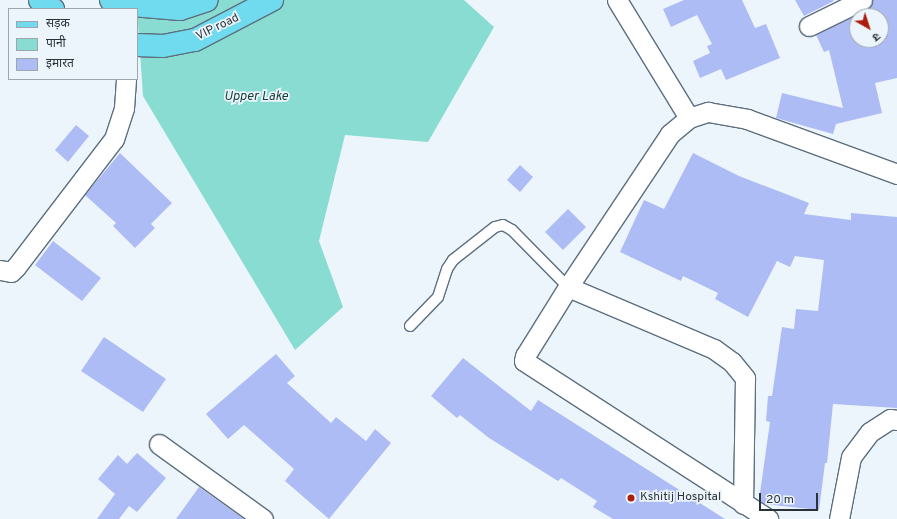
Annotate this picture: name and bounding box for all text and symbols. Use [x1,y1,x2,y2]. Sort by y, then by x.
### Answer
legend [8,8,138,80]
north arrow [849,8,889,48]
street label: VIP road [194,11,242,45]
text: सड़क [46,16,70,32]
text: उ [869,29,883,44]
text: पानी [46,36,66,52]
text: इमारत [46,56,74,72]
water label: Upper Lake [224,89,288,105]
scale bar [761,485,820,511]
place label: Kshitij Hospital [640,491,721,505]
marker: Kshitij Hospital [625,492,637,504]
text: 20 m [766,492,794,508]

